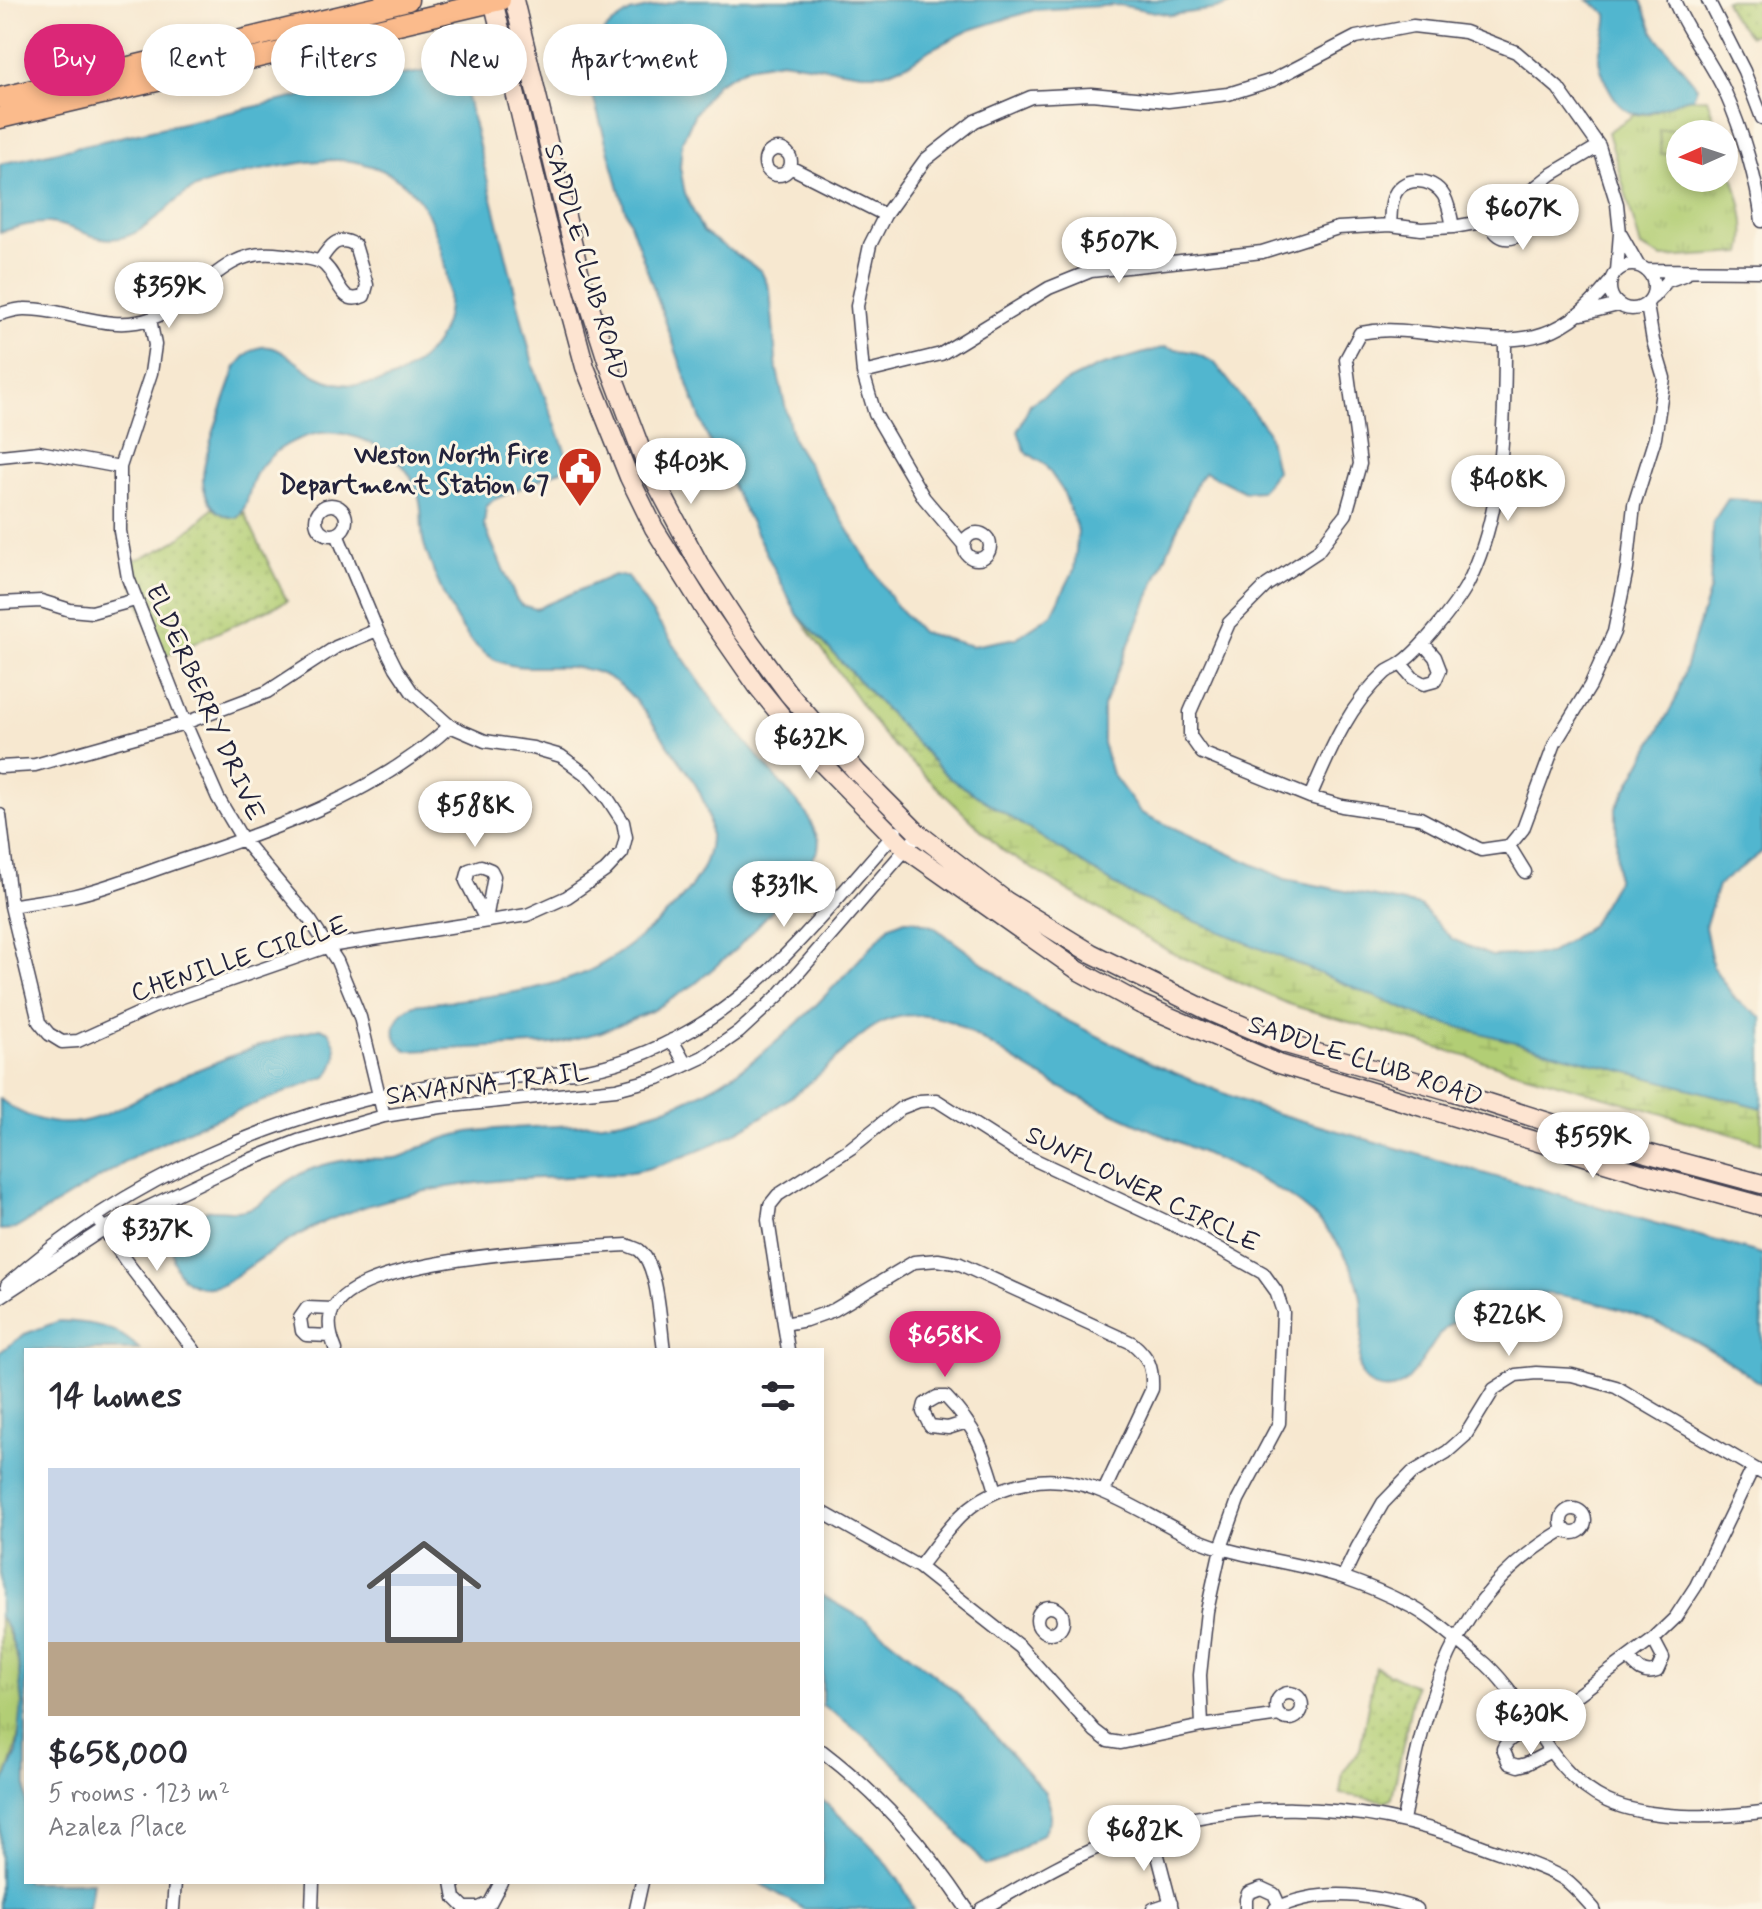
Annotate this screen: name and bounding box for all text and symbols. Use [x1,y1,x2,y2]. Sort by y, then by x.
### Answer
chip: Buy [24,24,125,96]
chip: Rent [141,24,255,96]
chip: Filters [271,24,405,96]
chip: New [421,24,527,96]
chip: Apartment [543,24,727,96]
north arrow [1666,120,1738,192]
map controls [1666,120,1738,192]
street label: SADDLE CLUB ROAD [535,140,635,385]
pin: $607K [1467,184,1579,252]
text: $607K [1485,193,1561,227]
pin: $507K [1063,217,1175,285]
text: $507K [1080,226,1158,260]
pin: $359K [113,262,225,330]
text: $359K [133,271,205,305]
pin: $403K [635,438,747,506]
place label: Weston North Fire Department Station 67 [279,439,549,503]
public building icon: Weston North Fire Department Station 67 [556,445,604,508]
text: $403K [654,447,728,481]
pin: $408K [1452,455,1564,523]
text: $408K [1469,464,1547,498]
street label: ELDERBERRY DRIVE [137,579,272,827]
pin: $632K [754,713,866,781]
text: $632K [773,722,847,756]
pin: $588K [419,781,531,849]
text: $588K [436,790,514,824]
pin: $331K [728,861,840,929]
text: $331K [751,870,817,904]
street label: CHENILLE CIRCLE [127,909,352,1011]
street label: SADDLE CLUB ROAD [1244,1008,1487,1116]
street label: SAVANNA TRAIL [384,1056,591,1114]
pin: $559K [1537,1112,1649,1180]
street label: SUNFLOWER CIRCLE [1019,1118,1265,1261]
text: $559K [1555,1121,1631,1155]
pin: $337K [101,1205,213,1273]
text: $337K [122,1214,192,1248]
pin: $226K [1453,1290,1565,1358]
text: $226K [1473,1299,1545,1333]
pin: $658K [889,1311,1001,1379]
text: $658K [908,1320,982,1354]
text: 14 homes [48,1374,182,1419]
icon: filters [756,1374,800,1418]
icon: home [352,1520,496,1664]
pin: $630K [1475,1689,1587,1757]
text: $630K [1494,1698,1568,1732]
text: $658,000 [48,1732,188,1777]
text: 5 rooms · 123 m² [48,1777,230,1811]
pin: $682K [1088,1805,1200,1873]
text: Azalea Place [48,1811,187,1845]
text: $682K [1106,1814,1182,1848]

